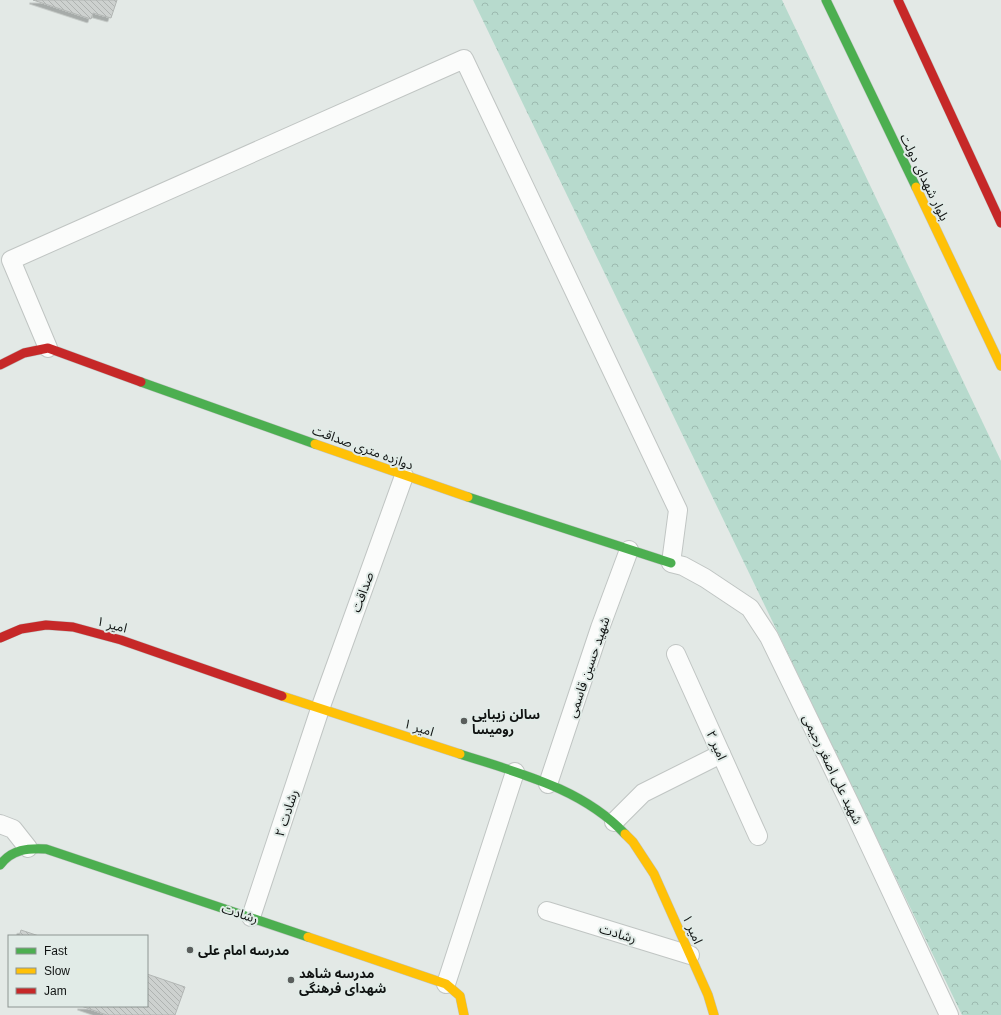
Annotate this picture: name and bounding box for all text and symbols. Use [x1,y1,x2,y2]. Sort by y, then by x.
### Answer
street label: بلوار شهدای دولت [896,131,952,224]
street label: دوازده متری صداقت [310,422,416,474]
street label: صداقت [348,570,377,614]
street label: امیر ۱ [95,613,129,636]
street label: شهید حسین قاسمی [564,615,614,720]
place label: سالن زیبایی رومیسا [472,707,540,737]
street label: شهید علی اصغر رحیمی [799,712,866,827]
street label: امیر ۱ [402,716,436,739]
marker: سالن زیبایی رومیسا [459,716,469,726]
street label: امیر ۲ [703,728,730,762]
street label: رشادت ۲ [272,788,301,839]
street label: رشادت [220,901,260,926]
street label: امیر ۱ [679,912,706,946]
street label: رشادت [598,921,638,946]
legend [8,935,148,1007]
place label: مدرسه امام علی [198,943,289,960]
text: Fast [44,944,68,958]
marker: مدرسه امام علی [185,945,195,955]
text: Slow [44,964,70,978]
place label: مدرسه شاهد شهدای فرهنگی [299,966,386,996]
marker: مدرسه شاهد شهدای فرهنگی [286,975,296,985]
text: Jam [44,984,67,998]

